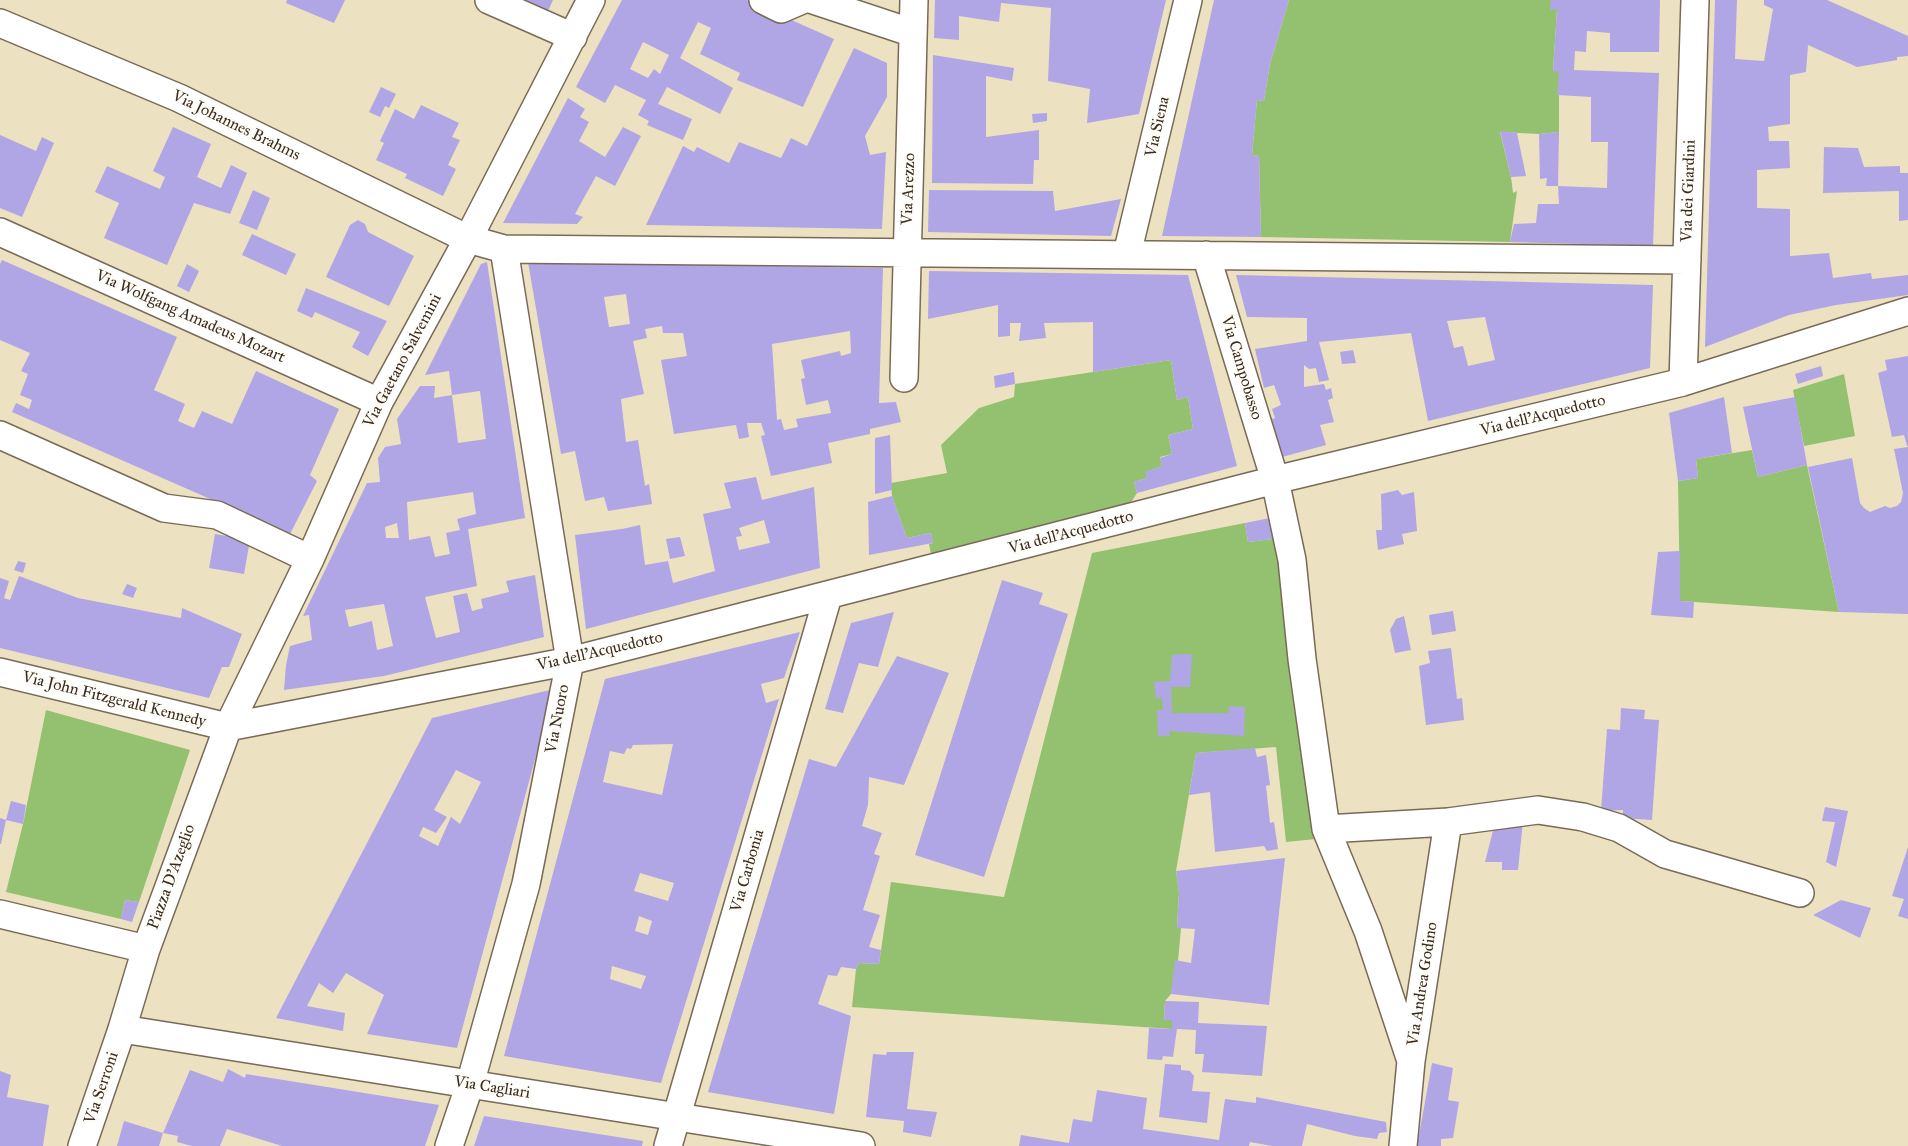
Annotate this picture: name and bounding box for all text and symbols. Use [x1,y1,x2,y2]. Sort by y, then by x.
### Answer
street label: Via Johannes Brahms [169,87,303,165]
street label: Via Siena [1142,95,1174,159]
street label: Via dei Giardini [1678,139,1700,243]
street label: Via Arezzo [898,153,920,225]
street label: Via Wolfgang Amadeus Mozart [92,266,288,368]
street label: Via Gaetano Salvemini [360,291,446,431]
street label: Via Campobasso [1216,314,1266,422]
street label: Via dell'Acquedotto [1478,391,1608,441]
street label: Via dell'Acquedotto [1006,507,1136,559]
street label: Via dell'Acquedotto [535,628,665,676]
street label: Via John Fitzgerald Kennedy [20,668,208,732]
street label: Via Nuoro [542,683,574,755]
street label: Piazza D'Azeglio [144,822,200,932]
street label: Via Carbonia [727,827,769,915]
street label: Via Andrea Godino [1404,921,1442,1047]
street label: Via Serroni [81,1050,123,1126]
street label: Via Cagliari [453,1073,531,1103]

